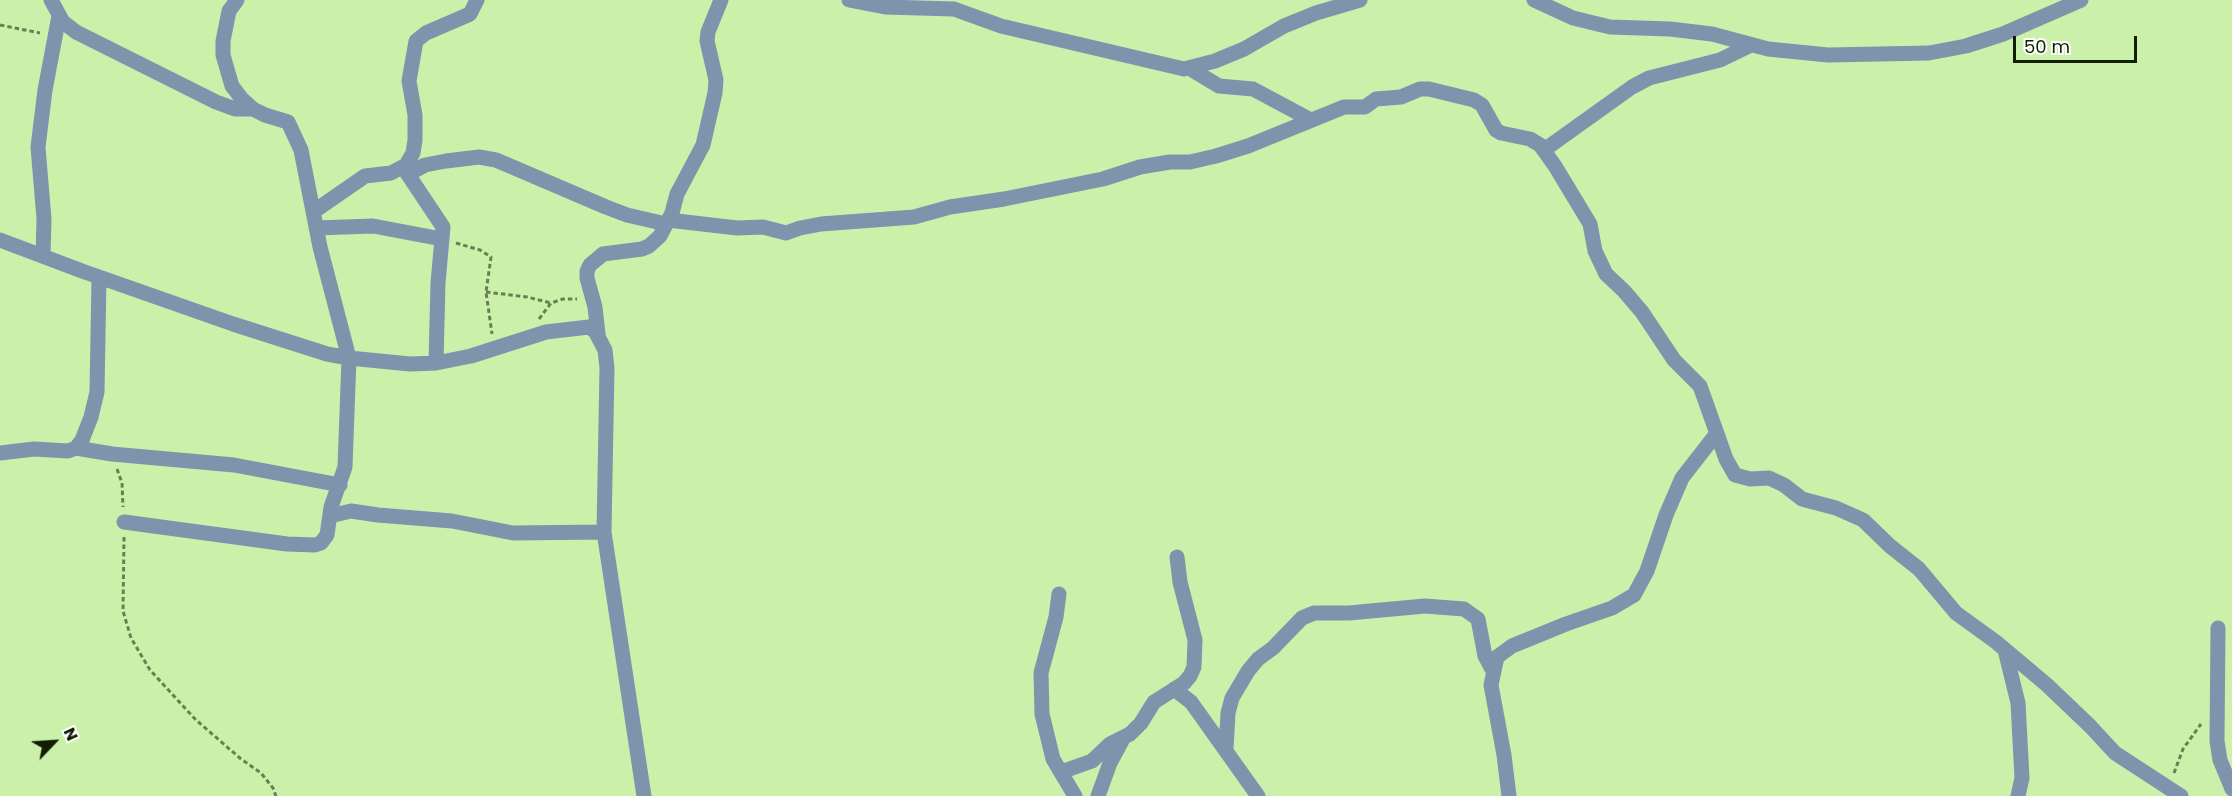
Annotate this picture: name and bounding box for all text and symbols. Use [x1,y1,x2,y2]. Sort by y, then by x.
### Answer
scale bar [2016,24,2140,62]
text: 50 m [2024,34,2070,59]
north arrow [24,712,84,772]
text: N [58,724,84,744]

